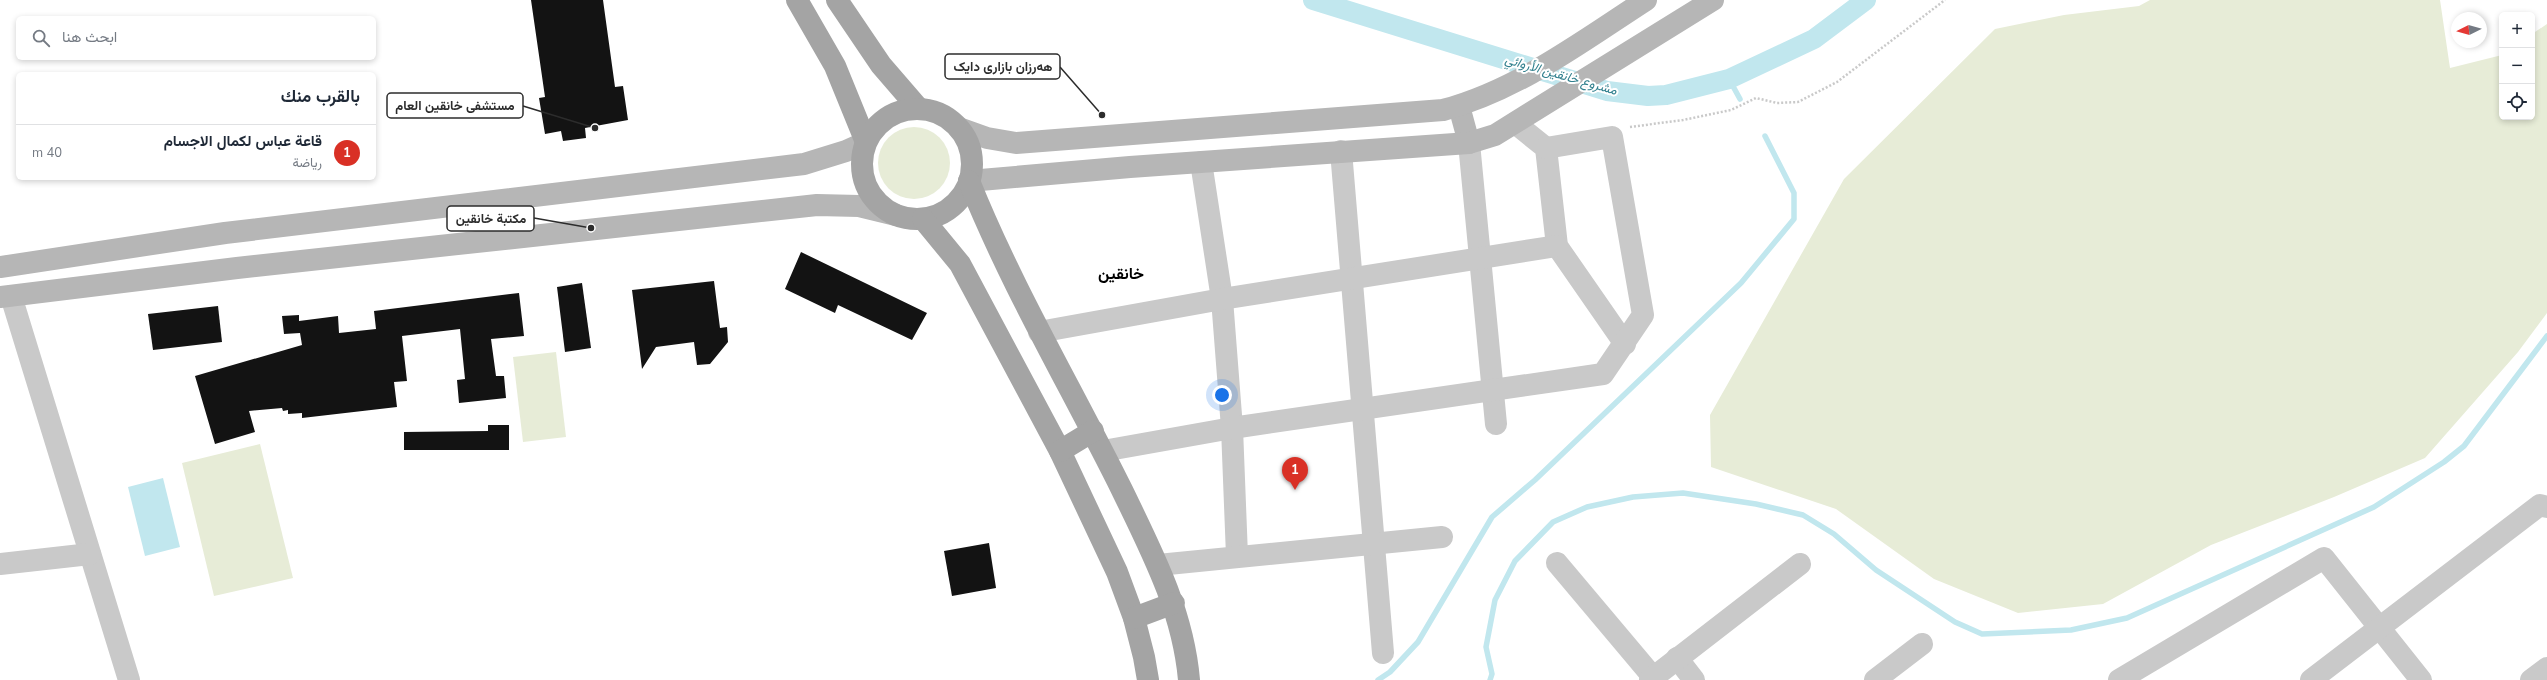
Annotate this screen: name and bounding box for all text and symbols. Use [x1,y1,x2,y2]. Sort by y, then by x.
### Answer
north arrow [2451,12,2487,48]
map controls [2499,12,2535,120]
button: + [2499,12,2535,48]
search box [16,16,376,60]
icon: search [30,27,52,49]
text: ابحث هنا [62,27,117,47]
button: − [2499,48,2535,84]
water label: مشروع خانقين الأروائي [1503,50,1619,101]
callout: هەرزان بازاری دایک [945,54,1060,79]
text: هەرزان بازاری دایک [953,58,1053,76]
button: locate [2499,84,2535,120]
text: بالقرب منك [281,85,360,108]
callout: مستشفى خانقين العام [387,93,523,118]
text: مستشفى خانقين العام [395,97,515,115]
text: قاعة عباس لكمال الاجسام [164,131,322,151]
text: 40 m [32,144,62,162]
text: 1 [343,144,351,162]
text: رياضة [292,154,322,172]
callout: مكتبة خانقين [447,206,534,231]
text: مكتبة خانقين [456,210,526,228]
district label: خانقين [1098,263,1144,285]
your location [1212,385,1232,405]
pin: 1 [1282,457,1308,490]

